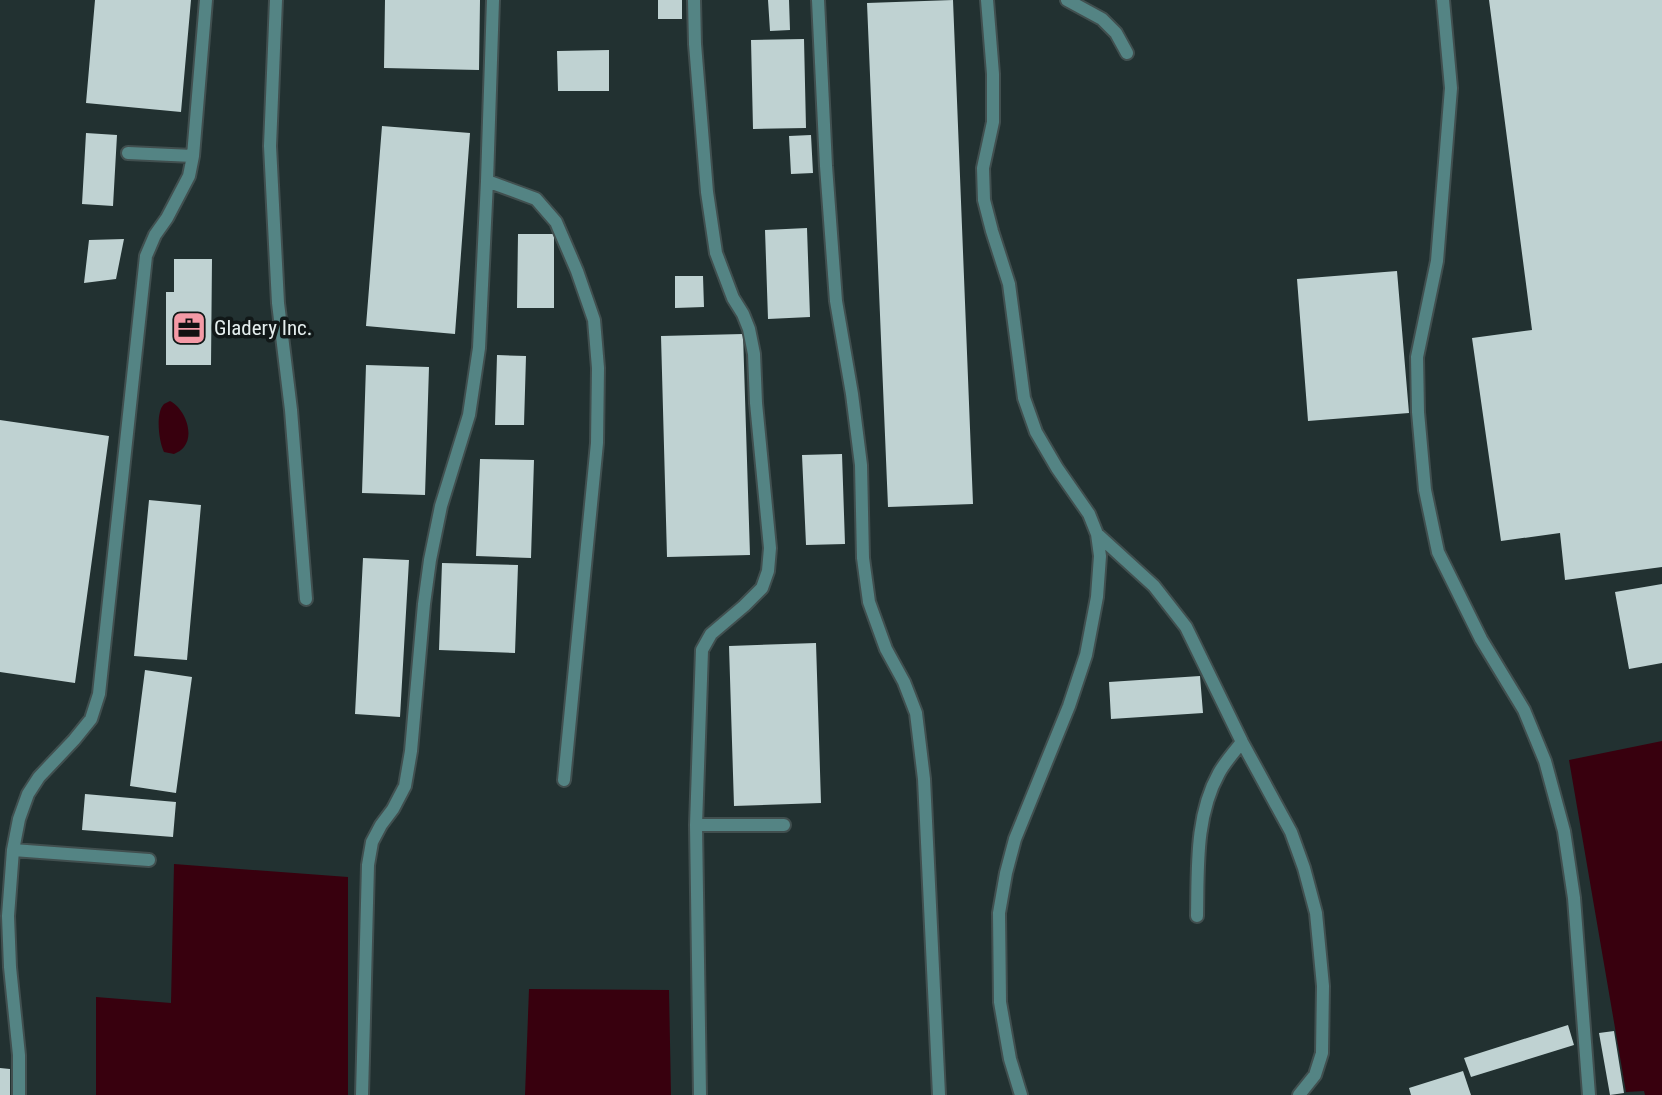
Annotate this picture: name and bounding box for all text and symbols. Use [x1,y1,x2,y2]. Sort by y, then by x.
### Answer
office icon: Gladery Inc. [170,309,208,347]
place label: Gladery Inc. [214,316,312,340]

